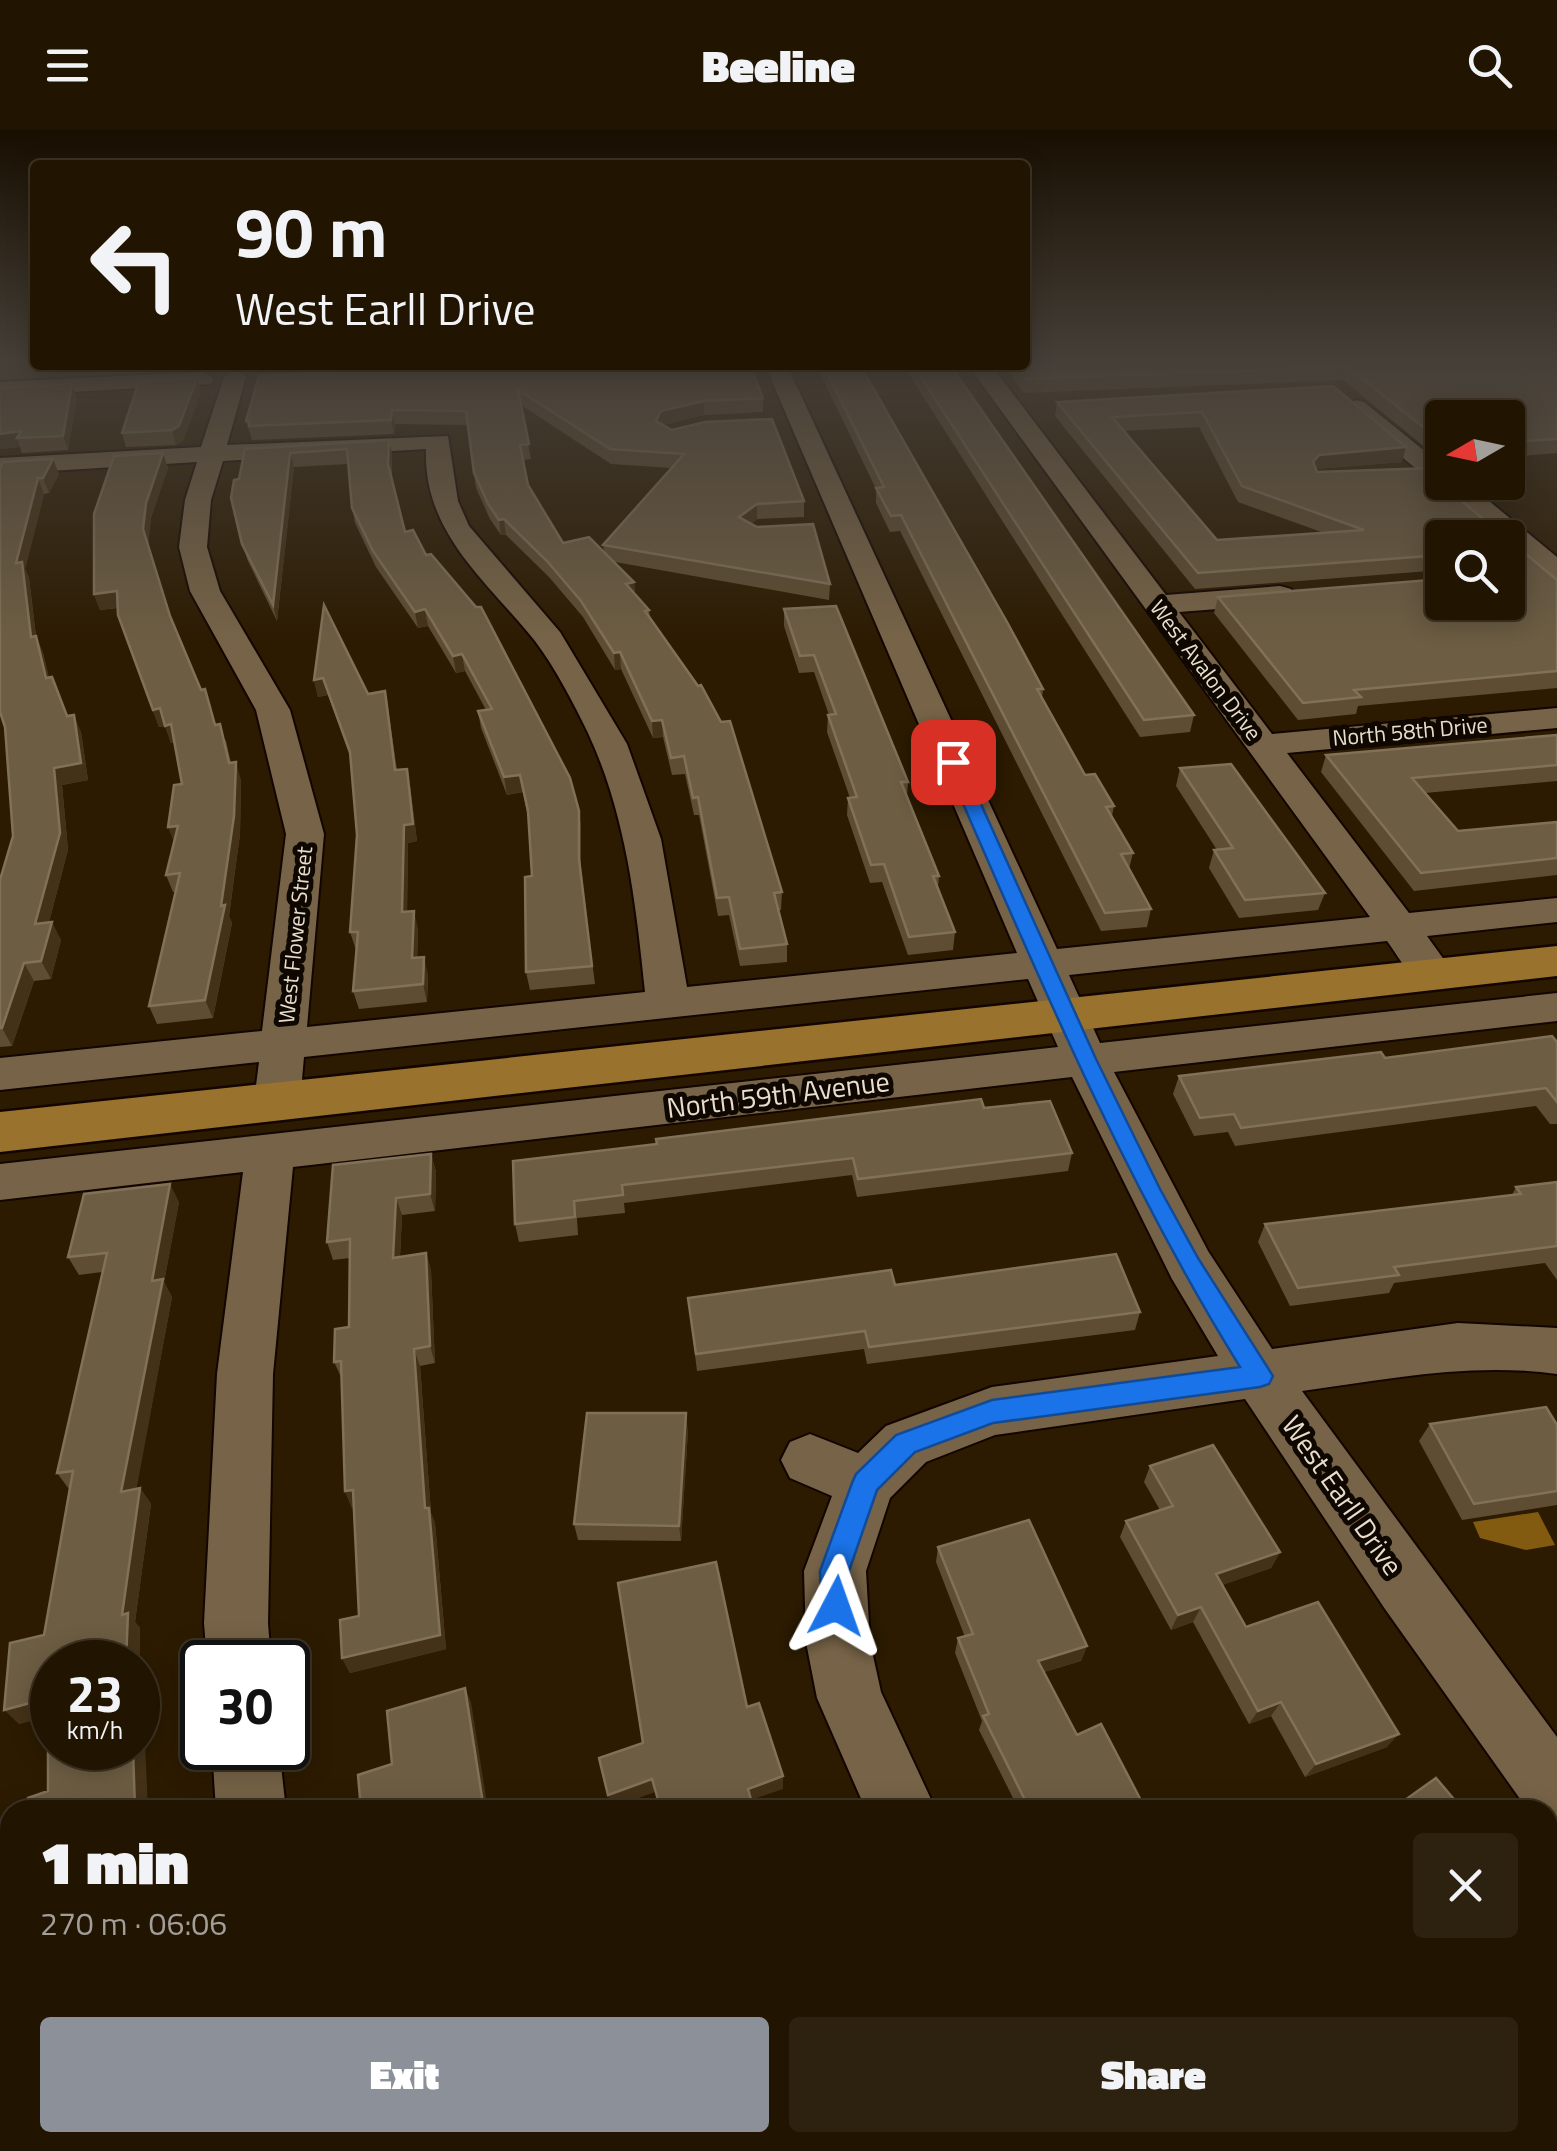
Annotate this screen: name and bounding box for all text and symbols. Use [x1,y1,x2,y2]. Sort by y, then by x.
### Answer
text: Beeline [702,31,855,99]
icon: menu [40,38,95,93]
icon: search [1462,38,1517,93]
text: 90 m [235,178,388,284]
icon: left [70,200,200,330]
text: West Earll Drive [235,274,535,342]
north arrow [1425,400,1525,500]
map controls [1425,400,1525,620]
button: search [1425,520,1525,620]
street label: West Avalon Drive [1142,592,1270,748]
street label: North 58th Drive [1331,707,1489,755]
pin [911,720,996,805]
icon: arrive [926,735,981,790]
street label: West Flower Street [269,844,321,1025]
street label: North 59th Avenue [664,1059,892,1129]
street label: West Earll Drive [1272,1406,1414,1584]
position arrow [784,1554,888,1658]
speed limit sign: 30 [180,1640,310,1770]
text: 23 [67,1655,123,1731]
text: km/h [67,1711,123,1749]
text: 1 min [40,1816,189,1907]
button: close [1413,1833,1518,1938]
text: 270 m · 06:06 [40,1899,227,1947]
button: Exit [40,2017,769,2132]
button: Share [789,2017,1518,2132]

